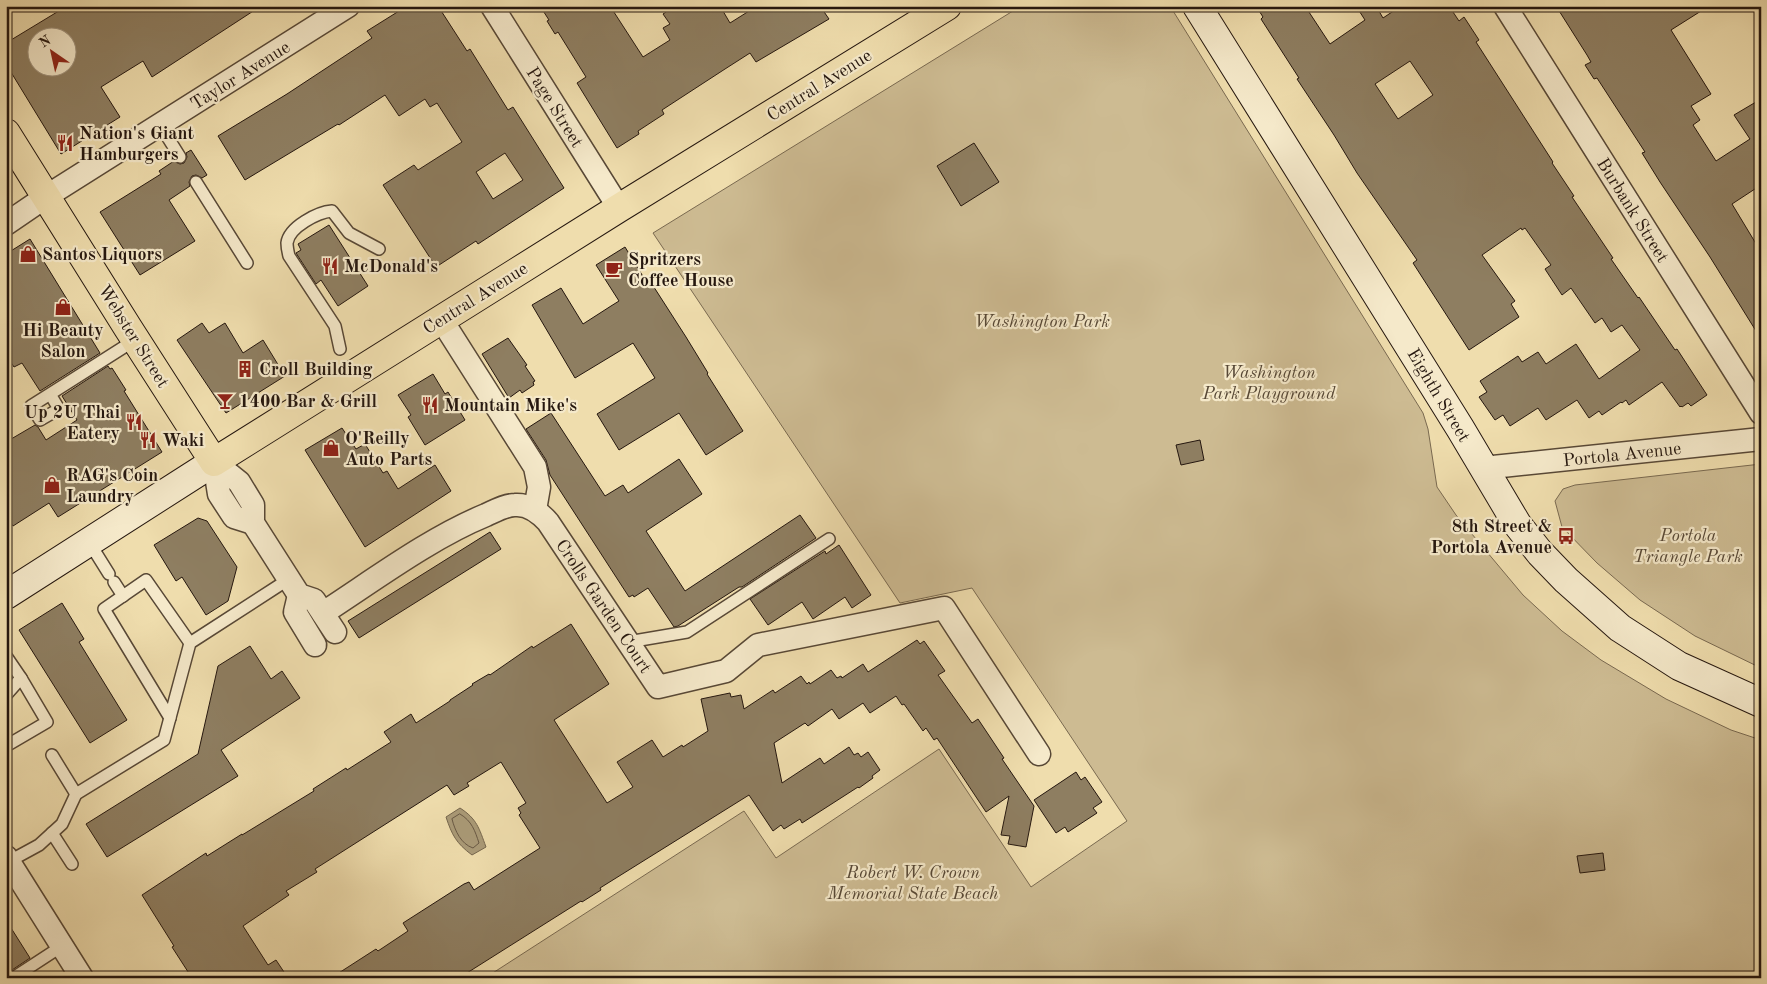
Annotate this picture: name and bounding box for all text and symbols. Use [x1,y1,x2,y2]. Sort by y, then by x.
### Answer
north arrow [28,28,78,78]
text: N [37,33,54,51]
street label: Taylor Avenue [188,38,293,114]
street label: Central Avenue [764,46,875,125]
street label: Page Street [522,64,586,151]
place label: Nation's Giant Hamburgers [79,125,194,164]
restaurant icon: Nation's Giant Hamburgers [55,133,75,153]
street label: Burbank Street [1593,155,1671,266]
shop icon: Santos Liquors [18,244,38,264]
place label: Santos Liquors [42,246,162,264]
place label: Spritzers Coffee House [628,251,734,290]
restaurant icon: McDonald's [320,256,340,276]
place label: McDonald's [344,258,438,276]
street label: Central Avenue [420,259,531,338]
cafe icon: Spritzers Coffee House [604,259,624,279]
street label: Webster Street [94,282,172,391]
shop icon: Hi Beauty Salon [53,297,73,317]
park label: Washington Park [974,313,1110,331]
place label: Hi Beauty Salon [22,322,104,361]
street label: Eighth Street [1403,346,1473,445]
building icon: Croll Building [235,359,255,379]
place label: Croll Building [259,361,372,379]
park label: Washington Park Playground [1202,364,1336,403]
bar icon: 1400 Bar & Grill [215,391,235,411]
place label: 1400 Bar & Grill [239,393,377,411]
restaurant icon: Mountain Mike's [420,395,440,415]
place label: Mountain Mike's [444,397,577,415]
place label: Up 2U Thai Eatery [24,404,120,443]
restaurant icon: Up 2U Thai Eatery [124,412,144,432]
restaurant icon: Waki [138,430,158,450]
place label: O'Reilly Auto Parts [345,430,432,469]
place label: Waki [162,432,204,450]
shop icon: O'Reilly Auto Parts [321,438,341,458]
street label: Portola Avenue [1562,440,1682,470]
place label: RAG's Coin Laundry [66,467,158,506]
shop icon: RAG's Coin Laundry [42,475,62,495]
place label: 8th Street & Portola Avenue [1431,518,1552,557]
bus stop icon: 8th Street & Portola Avenue [1556,526,1576,546]
park label: Portola Triangle Park [1633,527,1743,566]
street label: Crolls Garden Court [552,536,654,677]
park label: Robert W. Crown Memorial State Beach [827,864,999,903]

